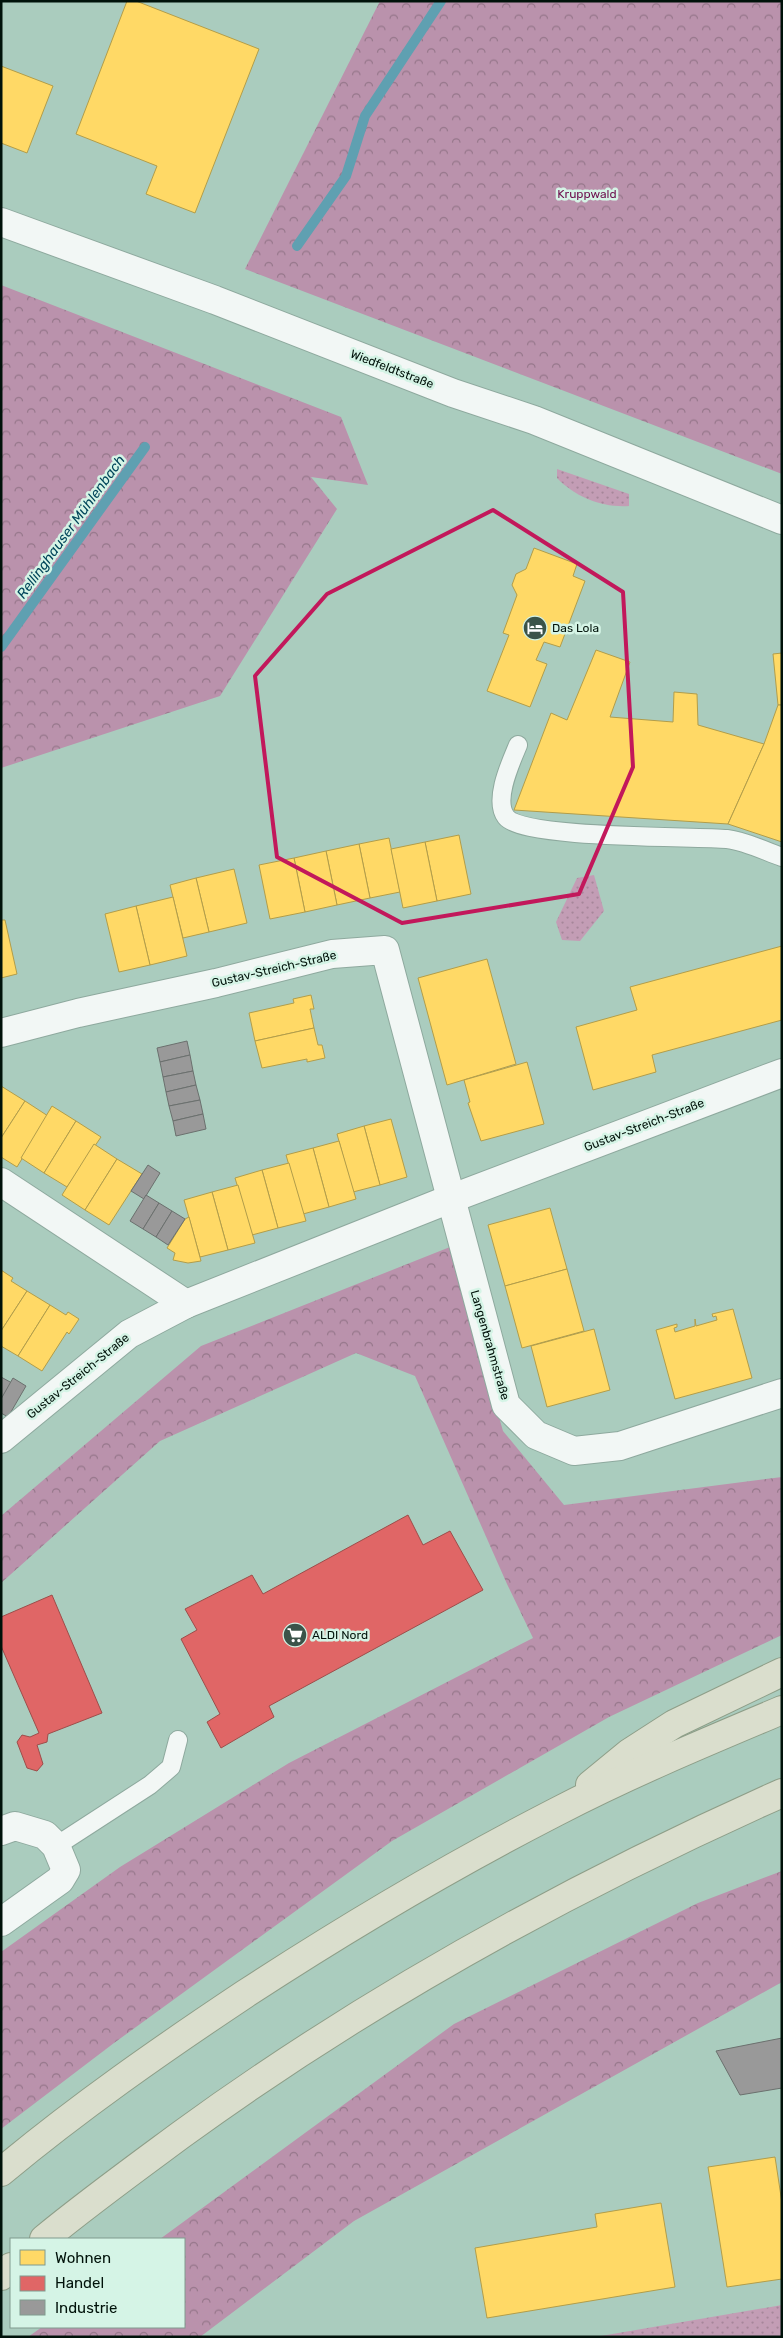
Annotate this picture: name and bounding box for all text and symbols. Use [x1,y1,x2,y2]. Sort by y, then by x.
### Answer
park label: Kruppwald [557,187,617,201]
street label: Wiedfeldtstraße [348,347,436,391]
water label: Rellinghauser Mühlenbach [13,452,129,602]
hotel icon: Das Lola [522,615,548,641]
place label: Das Lola [552,621,599,635]
street label: Gustav-Streich-Straße [210,948,338,990]
street label: Gustav-Streich-Straße [582,1096,706,1154]
street label: Langenbrahmstraße [468,1288,512,1402]
street label: Gustav-Streich-Straße [24,1330,132,1422]
supermarket icon: ALDI Nord [282,1622,308,1648]
place label: ALDI Nord [312,1628,368,1642]
legend [10,2238,185,2328]
text: Wohnen [55,2249,111,2267]
text: Handel [55,2274,104,2292]
text: Industrie [55,2299,117,2317]

